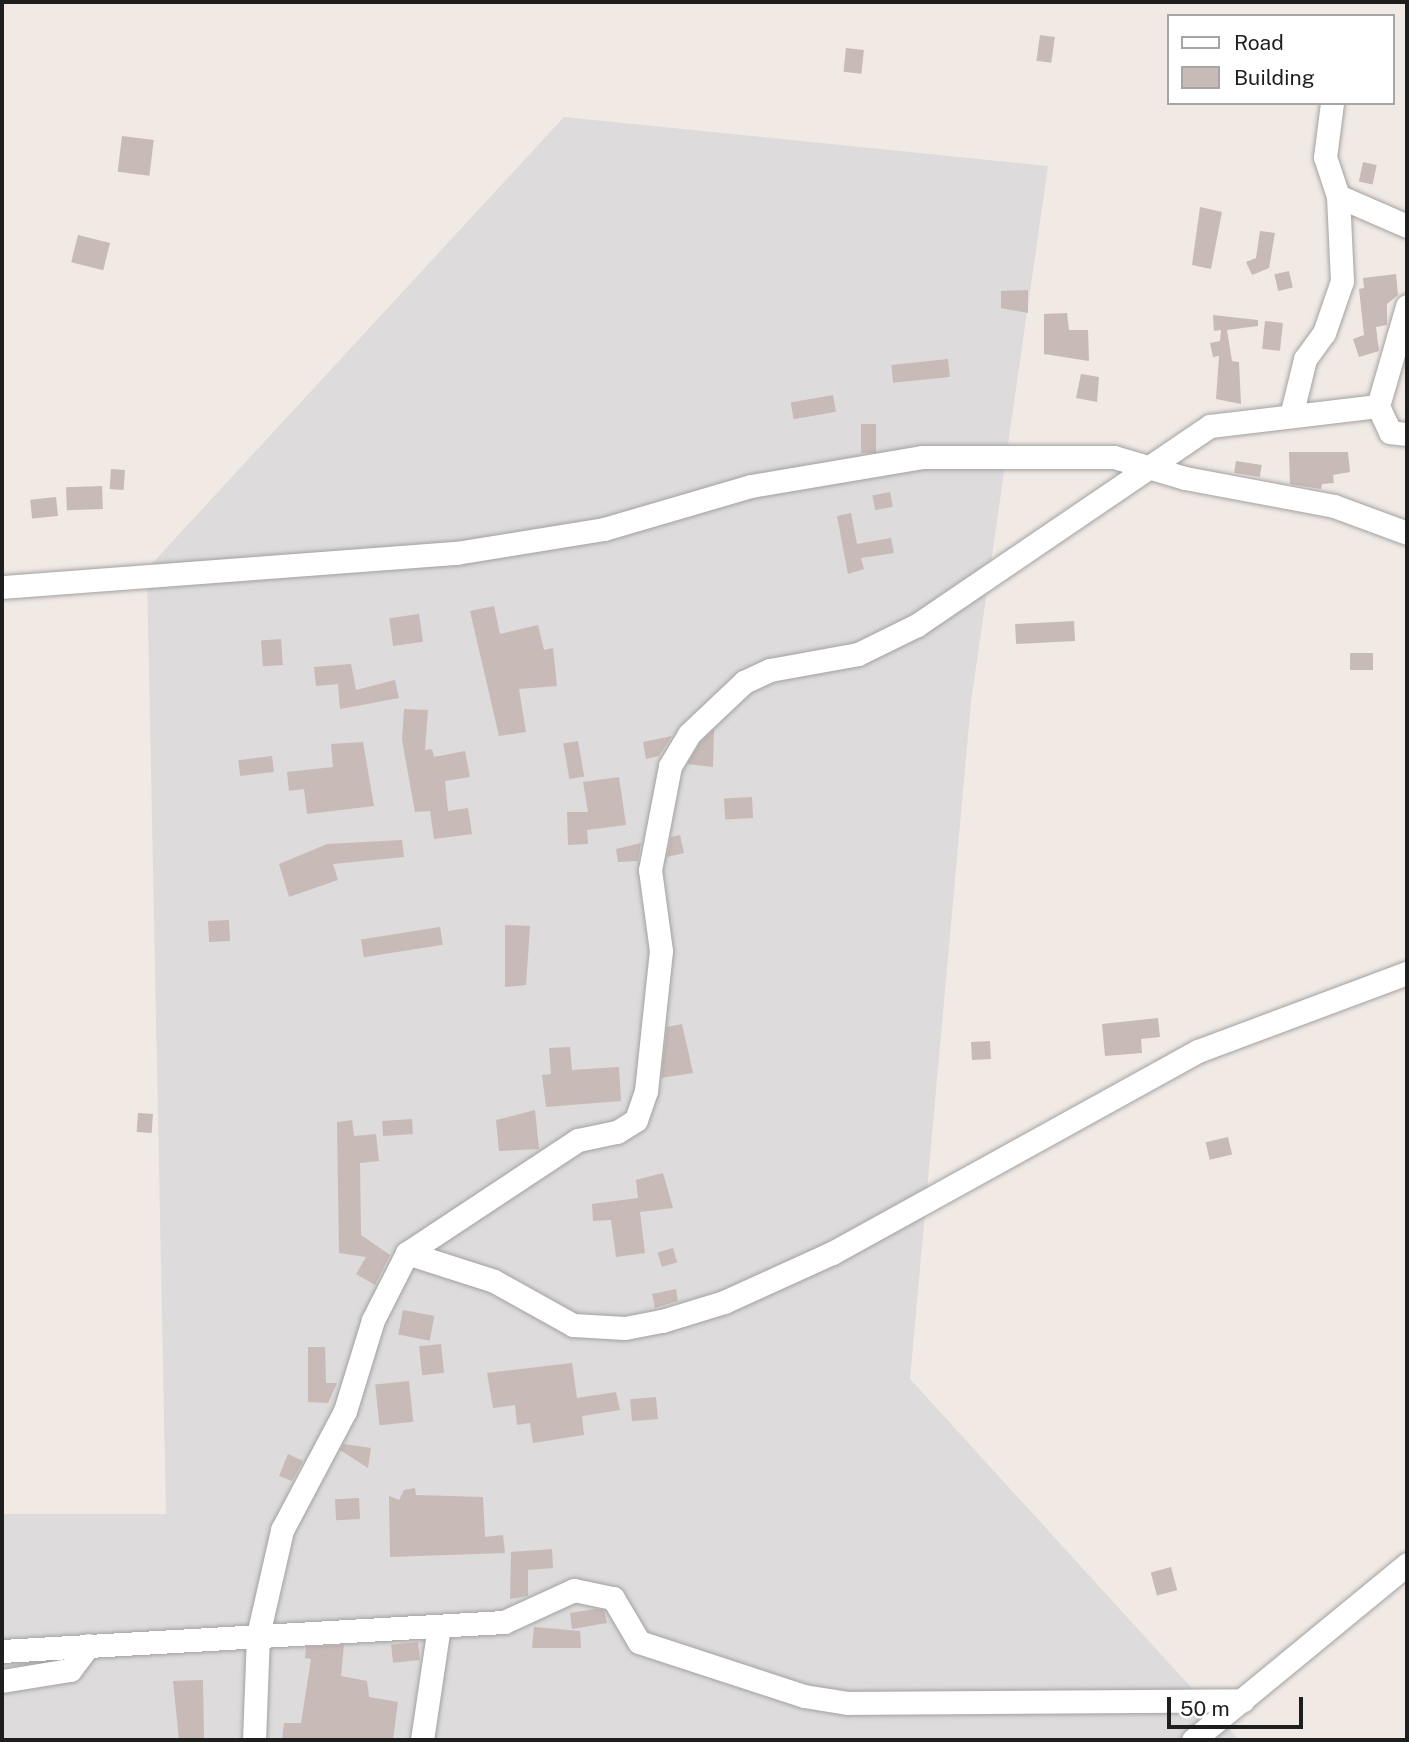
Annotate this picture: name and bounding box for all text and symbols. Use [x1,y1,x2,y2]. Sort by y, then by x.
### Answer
legend [1168,14,1395,105]
text: Road [1234,30,1284,55]
text: Building [1234,65,1315,90]
scale bar [1171,1682,1308,1726]
text: 50 m [1180,1696,1230,1721]

